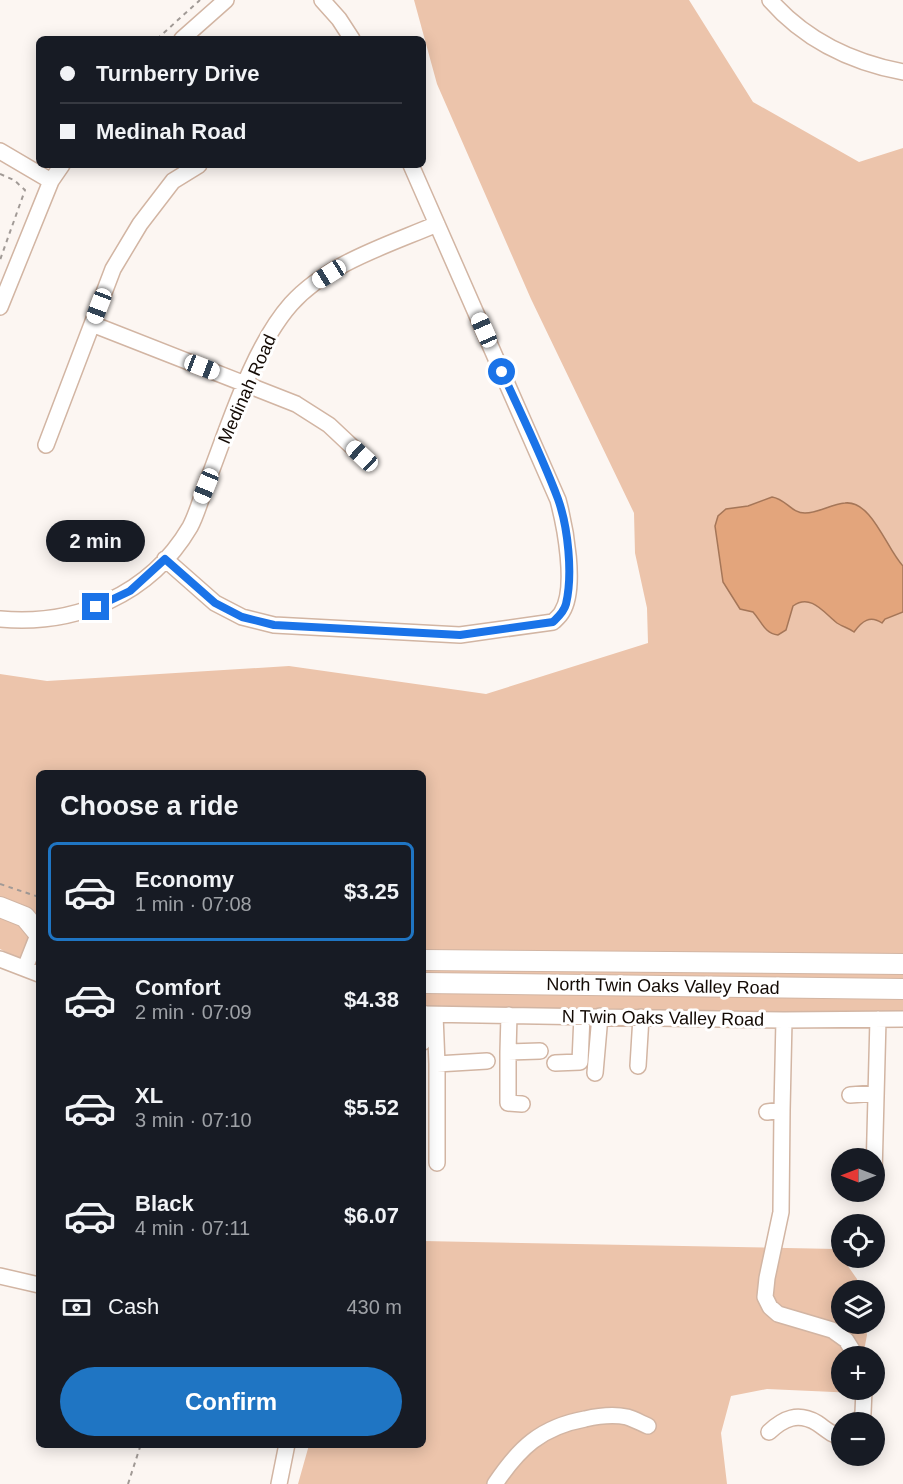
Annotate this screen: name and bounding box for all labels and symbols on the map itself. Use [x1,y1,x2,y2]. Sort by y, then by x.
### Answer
car [309,257,349,291]
car [84,286,114,326]
car [468,310,500,350]
street label: Medinah Road [214,331,280,447]
car [182,352,222,382]
route start [488,358,515,385]
car [343,437,381,475]
car [191,466,221,506]
callout: 2 min [46,520,146,562]
route end [82,593,109,620]
street label: North Twin Oaks Valley Road [546,974,780,998]
street label: N Twin Oaks Valley Road [562,1006,764,1030]
north arrow [831,1148,885,1202]

